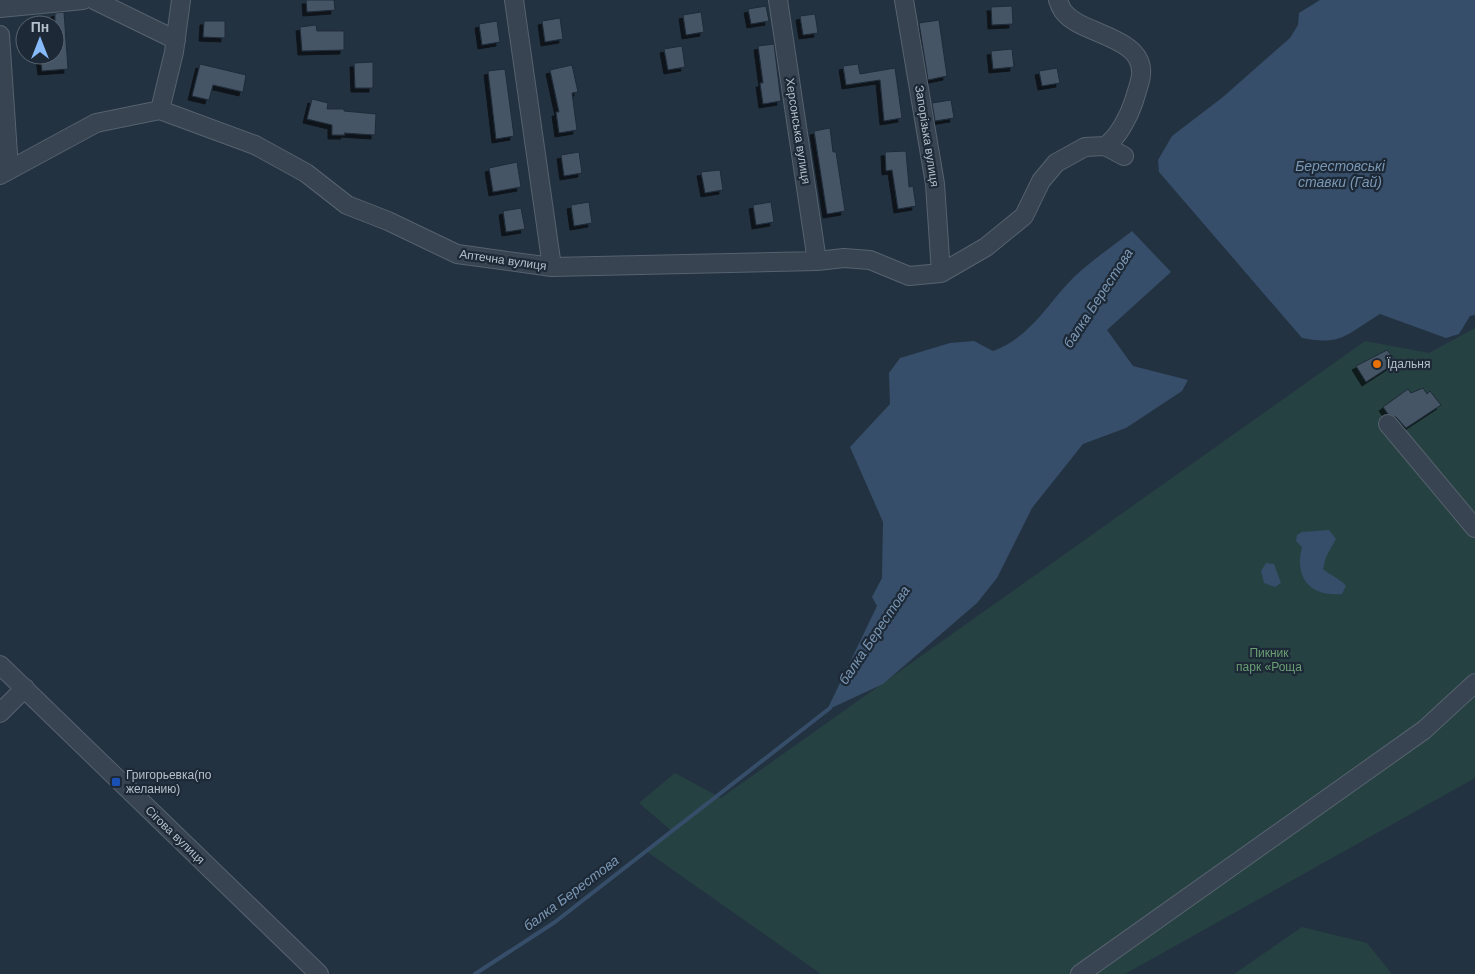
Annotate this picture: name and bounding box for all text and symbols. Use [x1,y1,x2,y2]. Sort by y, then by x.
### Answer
north arrow [15,15,65,65]
text: Пн [31,19,49,35]
street label: Херсонська вулиця [783,77,813,185]
street label: Запорізька вулиця [912,84,942,188]
water label: Берестовські ставки (Гай) [1295,158,1386,190]
water label: балка Берестова [1060,245,1136,351]
street label: Аптечна вулиця [458,247,548,273]
place label: Їдальня [1387,357,1430,371]
marker: Їдальня [1371,358,1383,370]
water label: балка Берестова [835,583,913,687]
park label: Пикник парк «Роща [1236,646,1302,674]
place label: Григорьевка(по желанию) [126,768,212,796]
marker: Григорьевка(по желанию) [110,776,122,788]
street label: Сігова вулиця [142,803,208,867]
water label: балка Берестова [520,852,622,934]

